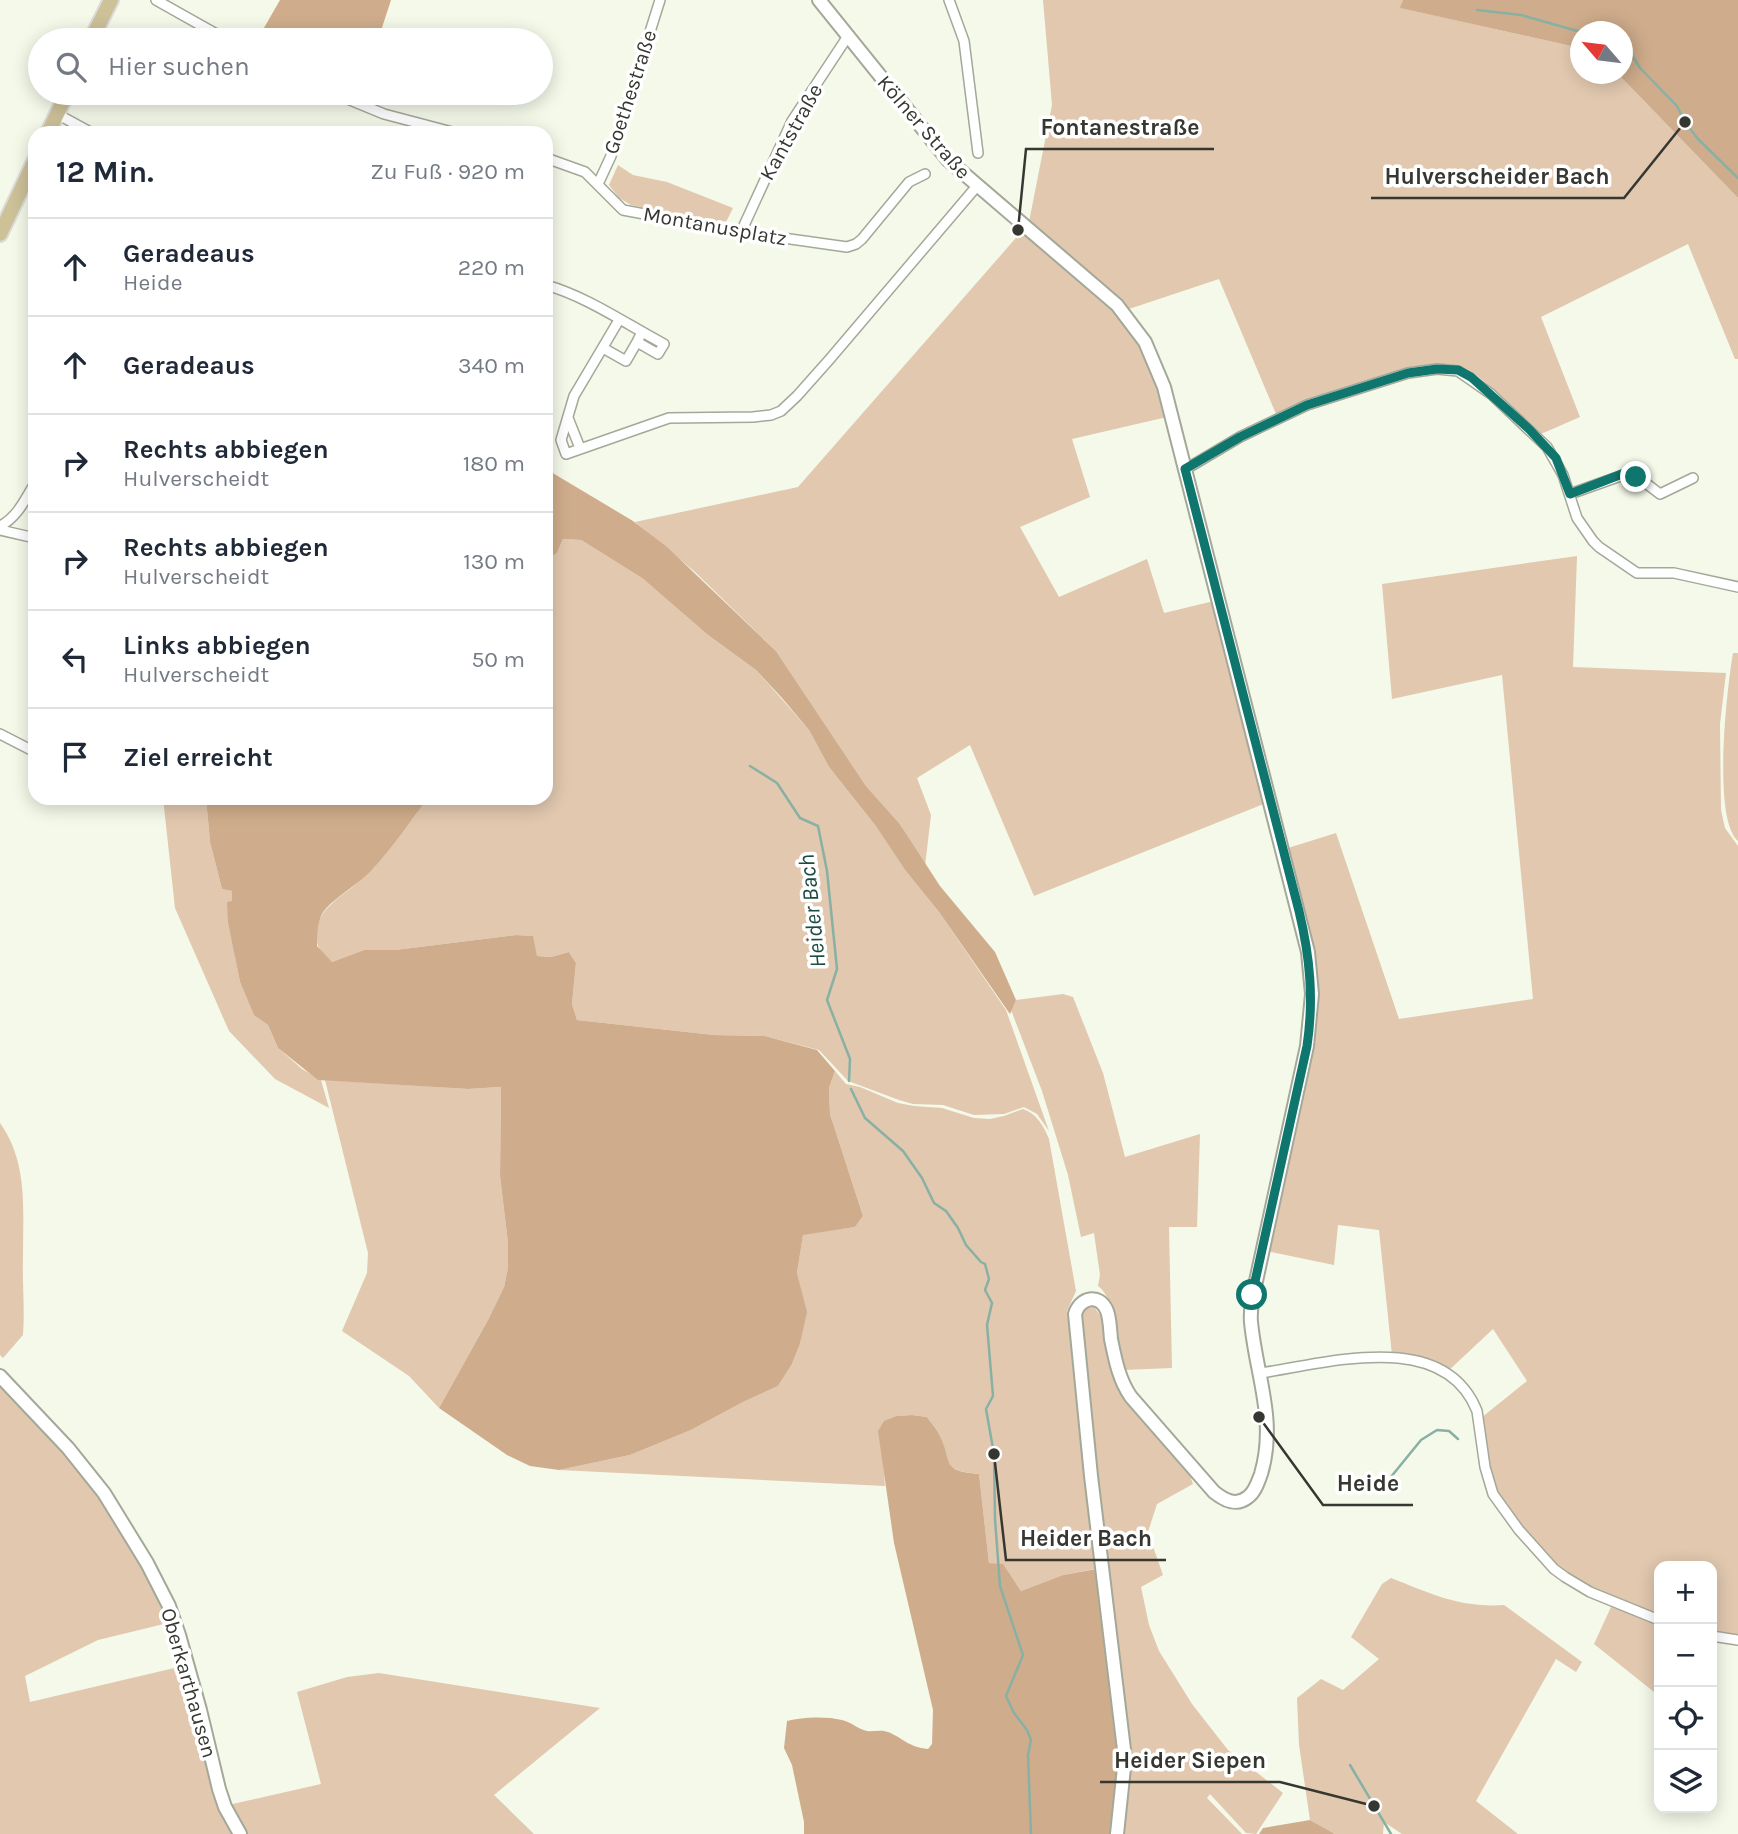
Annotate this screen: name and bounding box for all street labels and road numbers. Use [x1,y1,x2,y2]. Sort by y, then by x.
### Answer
street label: Goethestraße [599,27,661,157]
street label: Kölner Straße [872,70,976,184]
street label: Kantstraße [755,80,827,184]
street label: Montanusplatz [641,202,789,250]
street label: Oberkarthausen [156,1605,222,1761]

